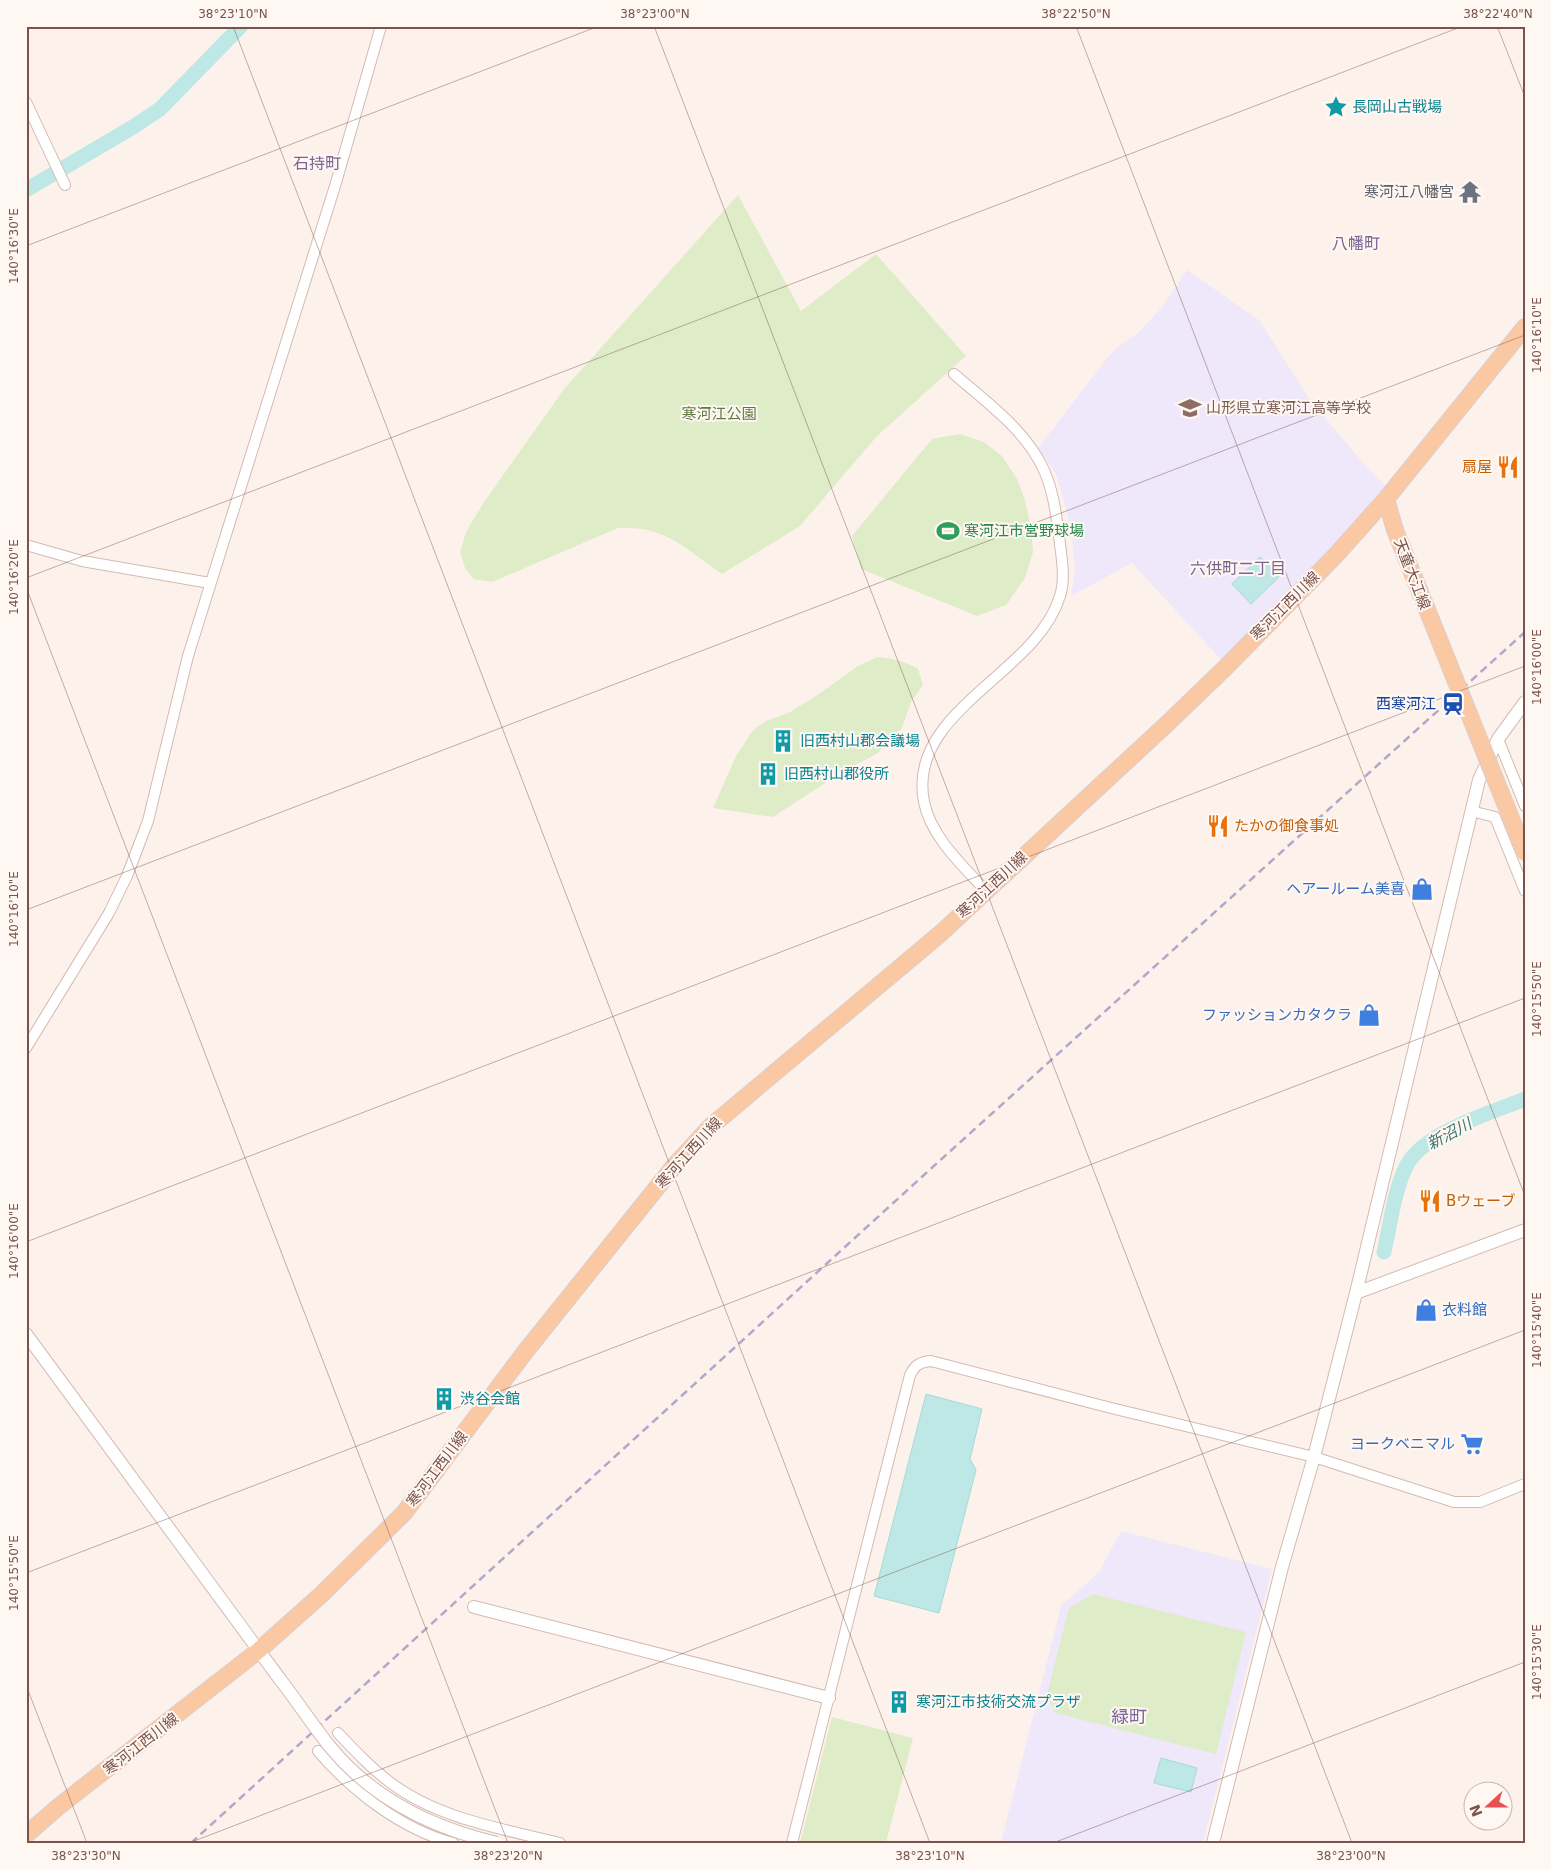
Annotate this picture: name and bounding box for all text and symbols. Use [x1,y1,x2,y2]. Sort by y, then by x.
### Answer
text: 38°23'10"N [198,7,268,21]
text: 38°23'00"N [620,7,690,21]
text: 38°22'50"N [1041,7,1111,21]
text: 38°22'40"N [1463,7,1533,21]
place icon: 長岡山古戦場 [1323,94,1349,120]
place label: 長岡山古戦場 [1352,98,1442,116]
district label: 石持町 [293,154,341,173]
temple icon: 寒河江八幡宮 [1457,179,1483,205]
place label: 寒河江八幡宮 [1364,183,1454,201]
text: 140°16'30"E [7,208,21,284]
district label: 八幡町 [1332,234,1380,253]
text: 140°16'10"E [1530,297,1544,373]
school or university icon: 山形県立寒河江高等学校 [1177,395,1203,421]
place label: 山形県立寒河江高等学校 [1206,399,1371,417]
park label: 寒河江公園 [681,405,757,423]
restaurant icon: 扇屋 [1495,454,1521,480]
place label: 扇屋 [1462,458,1492,476]
sports icon: 寒河江市営野球場 [935,518,961,544]
place label: 寒河江市営野球場 [964,522,1084,540]
street label: 天童大江線 [1390,536,1434,612]
text: 140°16'20"E [7,539,21,615]
district label: 六供町二丁目 [1190,559,1286,578]
street label: 寒河江西川線 [1247,568,1323,644]
text: 140°16'00"E [1530,629,1544,705]
station icon: 西寒河江 [1440,691,1466,717]
place label: 西寒河江 [1376,695,1436,713]
building icon: 旧西村山郡会議場 [770,728,796,754]
place label: 旧西村山郡会議場 [800,732,920,750]
building icon: 旧西村山郡役所 [755,761,781,787]
place label: 旧西村山郡役所 [784,765,889,783]
restaurant icon: たかの御食事処 [1205,813,1231,839]
place label: たかの御食事処 [1234,817,1339,835]
street label: 寒河江西川線 [953,848,1031,922]
text: 140°16'10"E [7,871,21,947]
shop icon: ヘアールーム美喜 [1409,876,1435,902]
place label: ヘアールーム美喜 [1286,880,1405,898]
text: 140°15'50"E [1530,961,1544,1037]
shop icon: ファッションカタクラ [1356,1002,1382,1028]
place label: ファッションカタクラ [1202,1006,1352,1024]
water label: 新沼川 [1423,1113,1476,1154]
street label: 寒河江西川線 [652,1114,726,1192]
restaurant icon: Bウェーブ [1417,1188,1443,1214]
place label: Bウェーブ [1446,1192,1515,1210]
text: 140°16'00"E [7,1203,21,1279]
text: 140°15'40"E [1530,1292,1544,1368]
shop icon: 衣料館 [1413,1297,1439,1323]
place label: 衣料館 [1442,1301,1487,1319]
building icon: 渋谷会館 [431,1386,457,1412]
place label: 渋谷会館 [460,1390,520,1408]
street label: 寒河江西川線 [403,1428,471,1510]
supermarket icon: ヨークベニマル [1459,1431,1485,1457]
place label: ヨークベニマル [1350,1435,1455,1453]
text: 140°15'50"E [7,1535,21,1611]
text: 140°15'30"E [1530,1624,1544,1700]
building icon: 寒河江市技術交流プラザ [886,1689,912,1715]
place label: 寒河江市技術交流プラザ [916,1693,1081,1711]
district label: 緑町 [1111,1706,1147,1727]
street label: 寒河江西川線 [100,1709,182,1779]
north arrow [1464,1782,1514,1832]
text: N [1466,1802,1485,1819]
text: 38°23'30"N [51,1849,121,1863]
text: 38°23'20"N [473,1849,543,1863]
text: 38°23'10"N [895,1849,965,1863]
text: 38°23'00"N [1316,1849,1386,1863]

